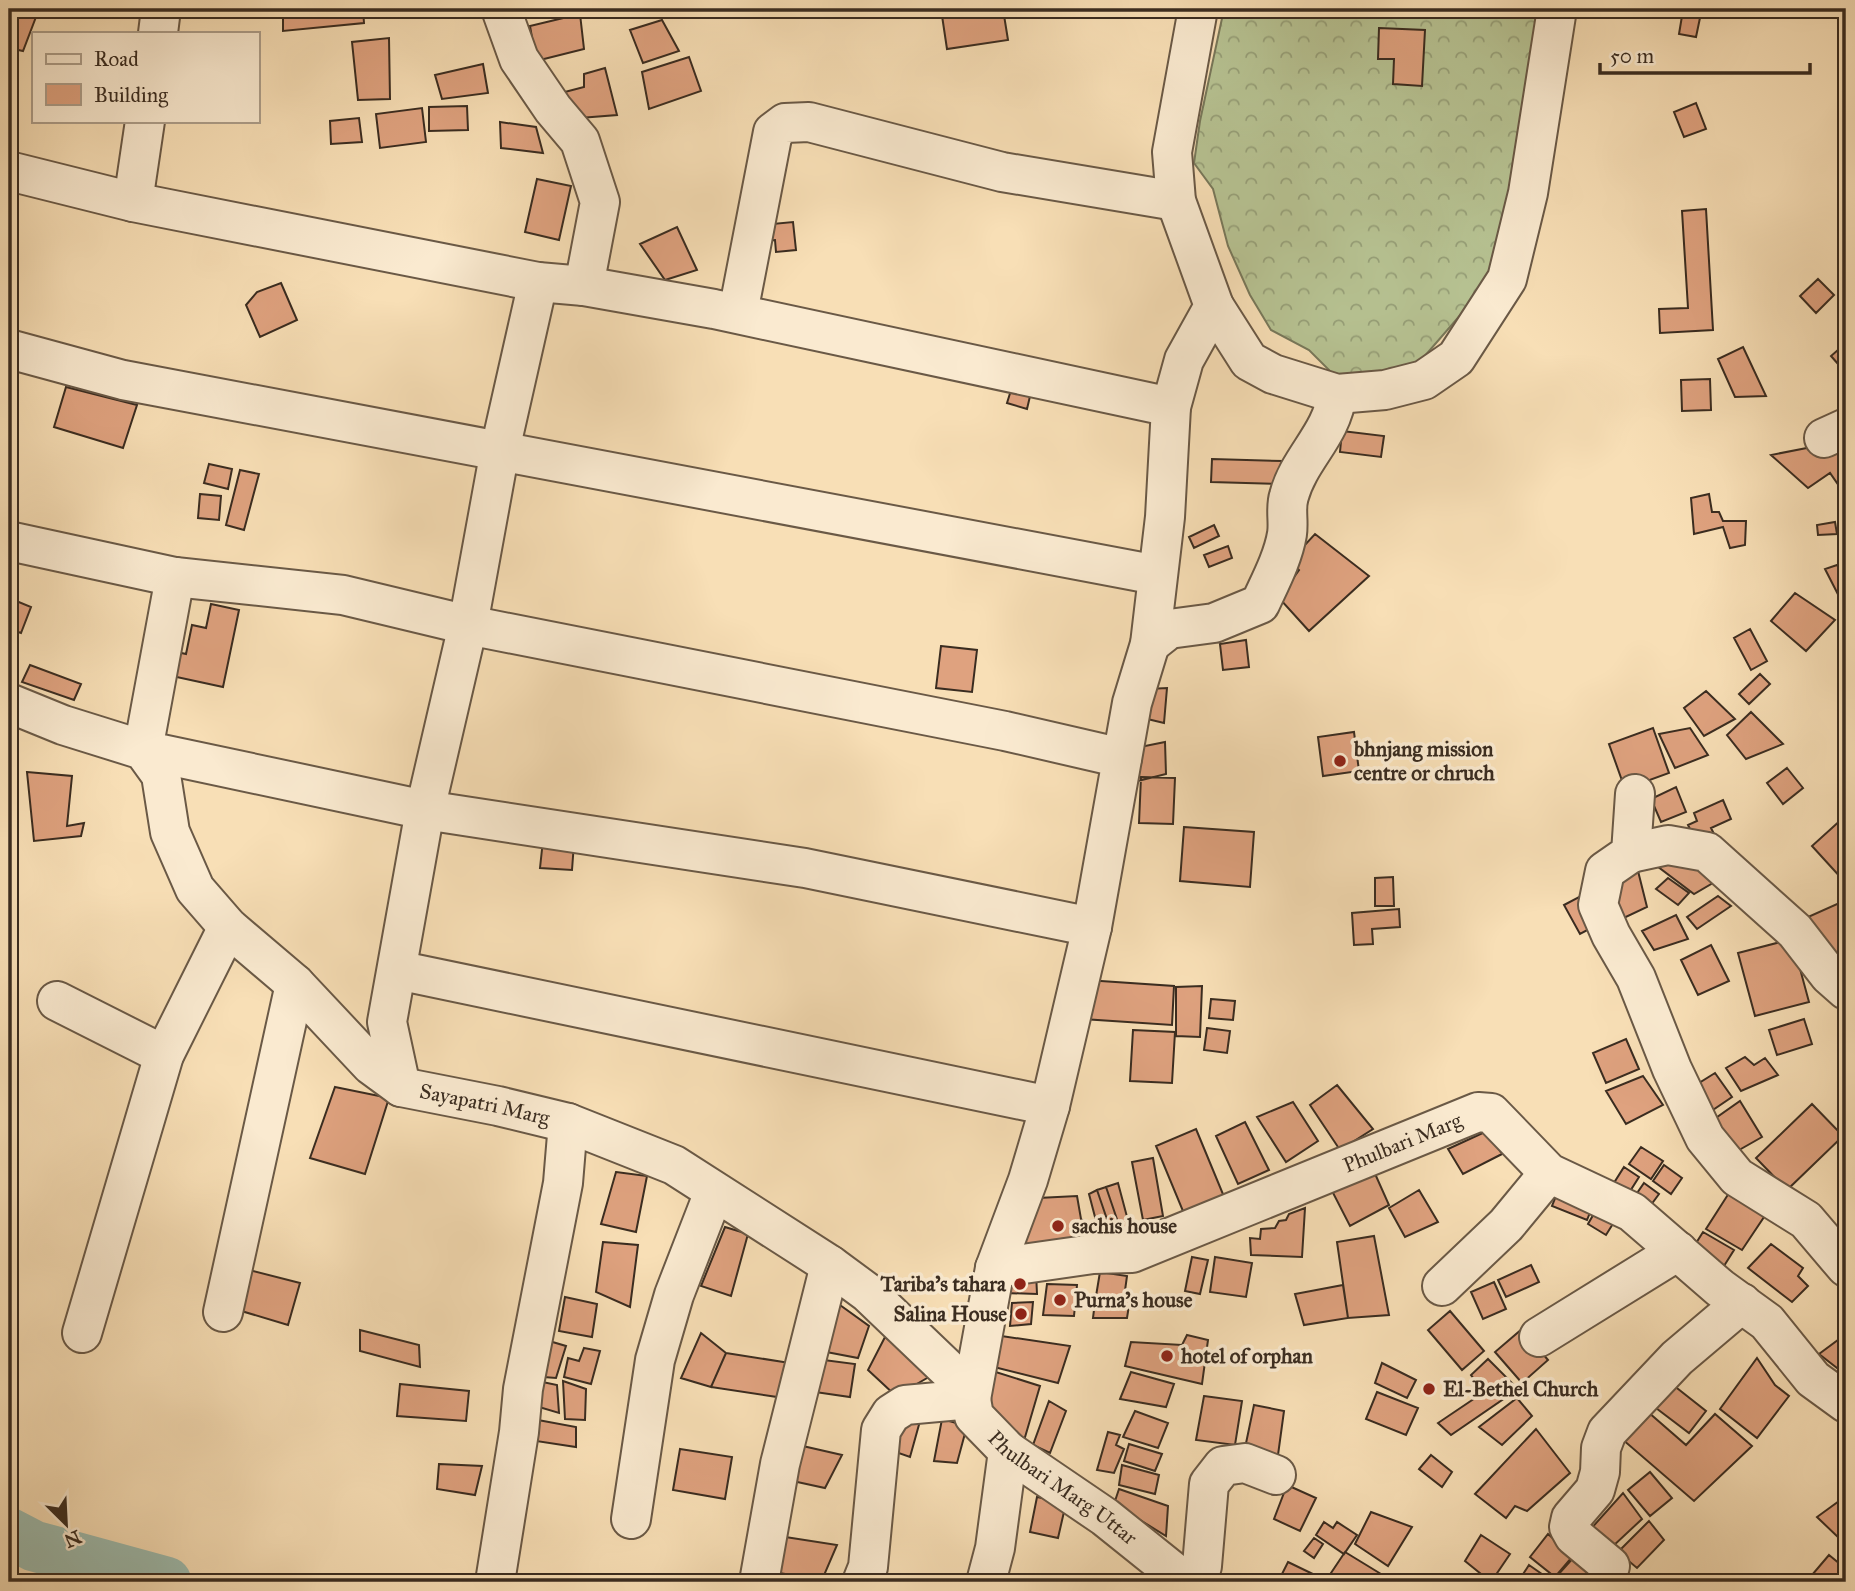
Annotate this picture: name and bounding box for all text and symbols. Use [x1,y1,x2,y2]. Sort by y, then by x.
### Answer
legend [32,32,259,122]
scale bar [1600,32,1810,76]
text: 50 m [1610,43,1655,69]
text: Road [94,46,139,72]
text: Building [94,82,168,108]
place label: bhnjang mission centre or chruch [1353,736,1495,786]
marker: bhnjang mission centre or chruch [1332,753,1348,769]
street label: Sayapatri Marg [417,1078,553,1131]
street label: Phulbari Marg [1339,1107,1466,1179]
place label: sachis house [1072,1213,1177,1239]
marker: sachis house [1050,1218,1066,1234]
place label: Tariba's tahara [880,1271,1007,1297]
marker: Tariba's tahara [1012,1276,1028,1292]
place label: Purna's house [1074,1287,1193,1313]
marker: Purna's house [1052,1292,1068,1308]
place label: Salina House [894,1301,1007,1327]
marker: Salina House [1013,1306,1029,1322]
place label: hotel of orphan [1180,1343,1313,1369]
marker: hotel of orphan [1159,1348,1175,1364]
place label: El-Bethel Church [1443,1376,1599,1402]
marker: El-Bethel Church [1421,1381,1437,1397]
street label: Phulbari Marg Uttar [982,1425,1143,1551]
north arrow [32,1490,102,1560]
text: N [61,1525,85,1553]

